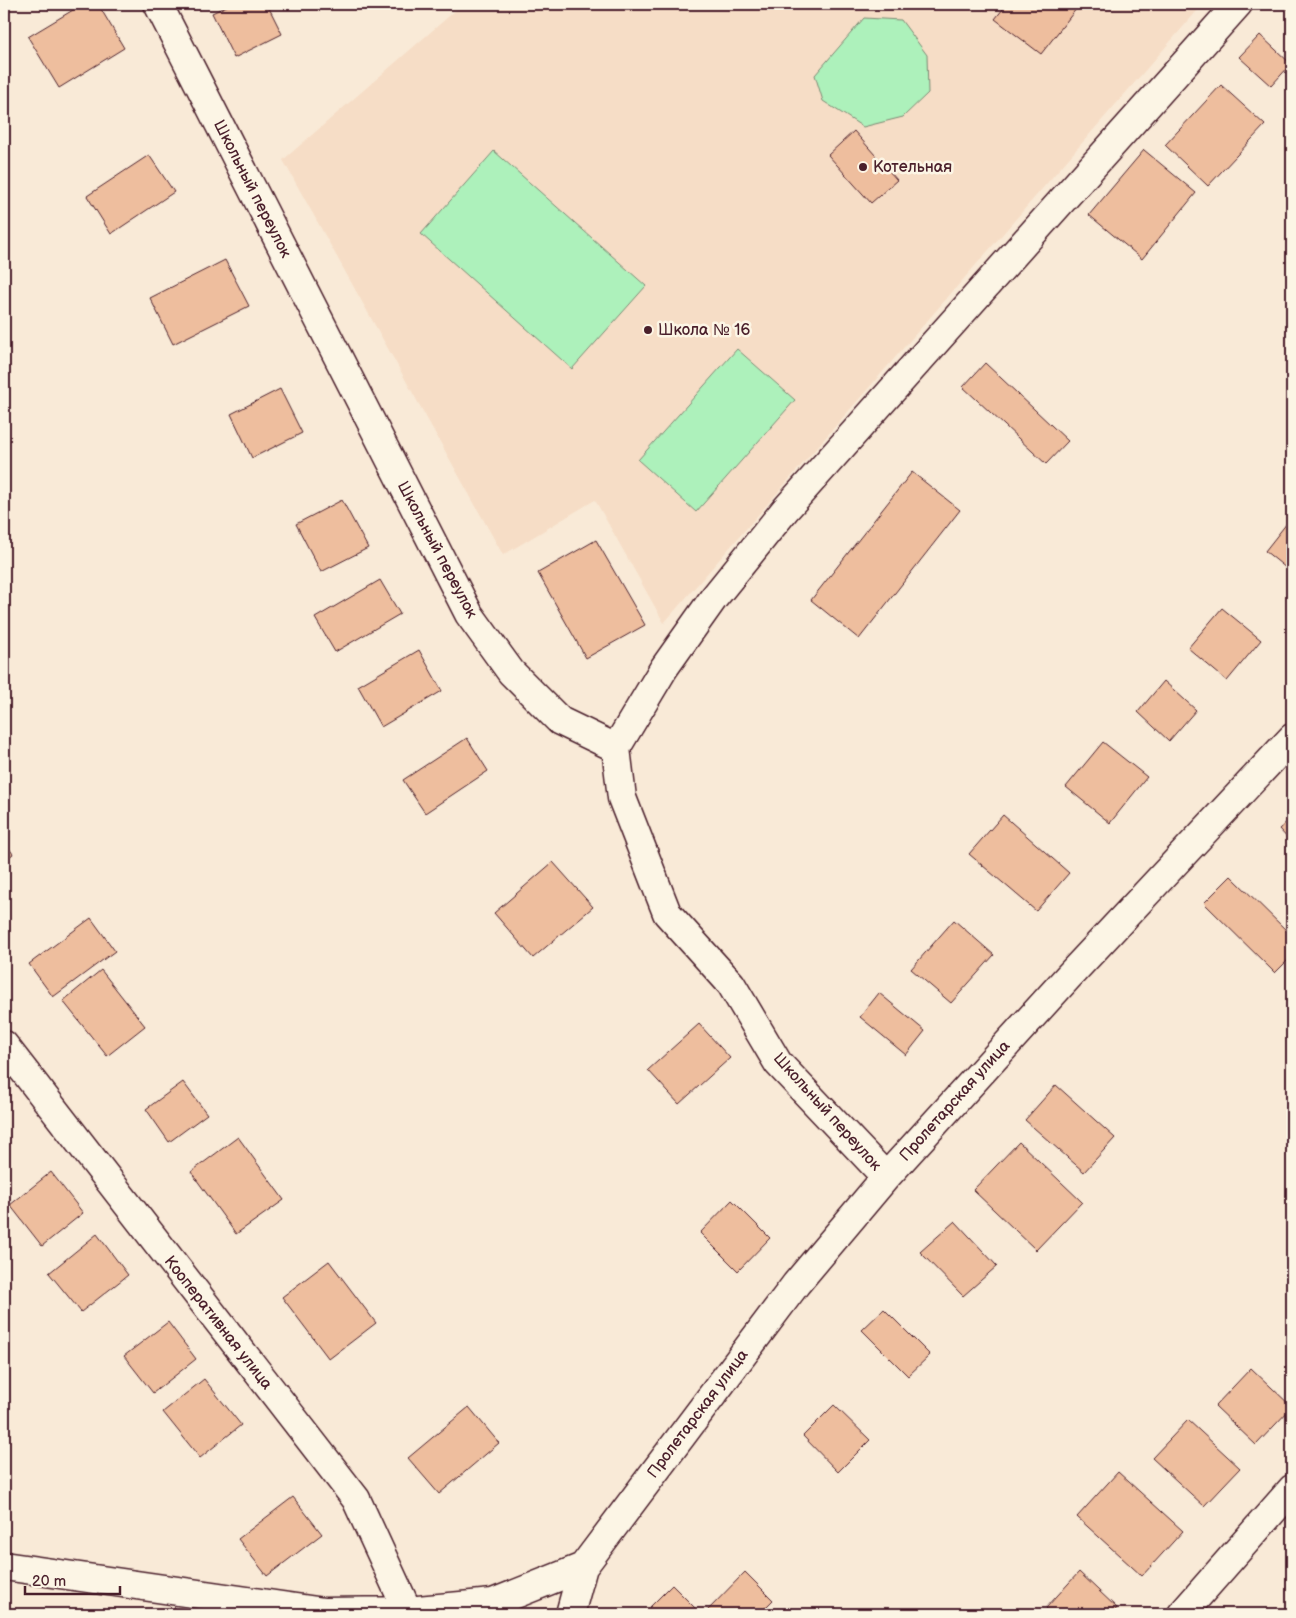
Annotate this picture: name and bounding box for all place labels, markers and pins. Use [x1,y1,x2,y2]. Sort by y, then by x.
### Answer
place label: Котельная [873,158,952,177]
marker: Котельная [857,161,869,173]
place label: Школа № 16 [658,321,750,340]
marker: Школа № 16 [642,324,654,336]

